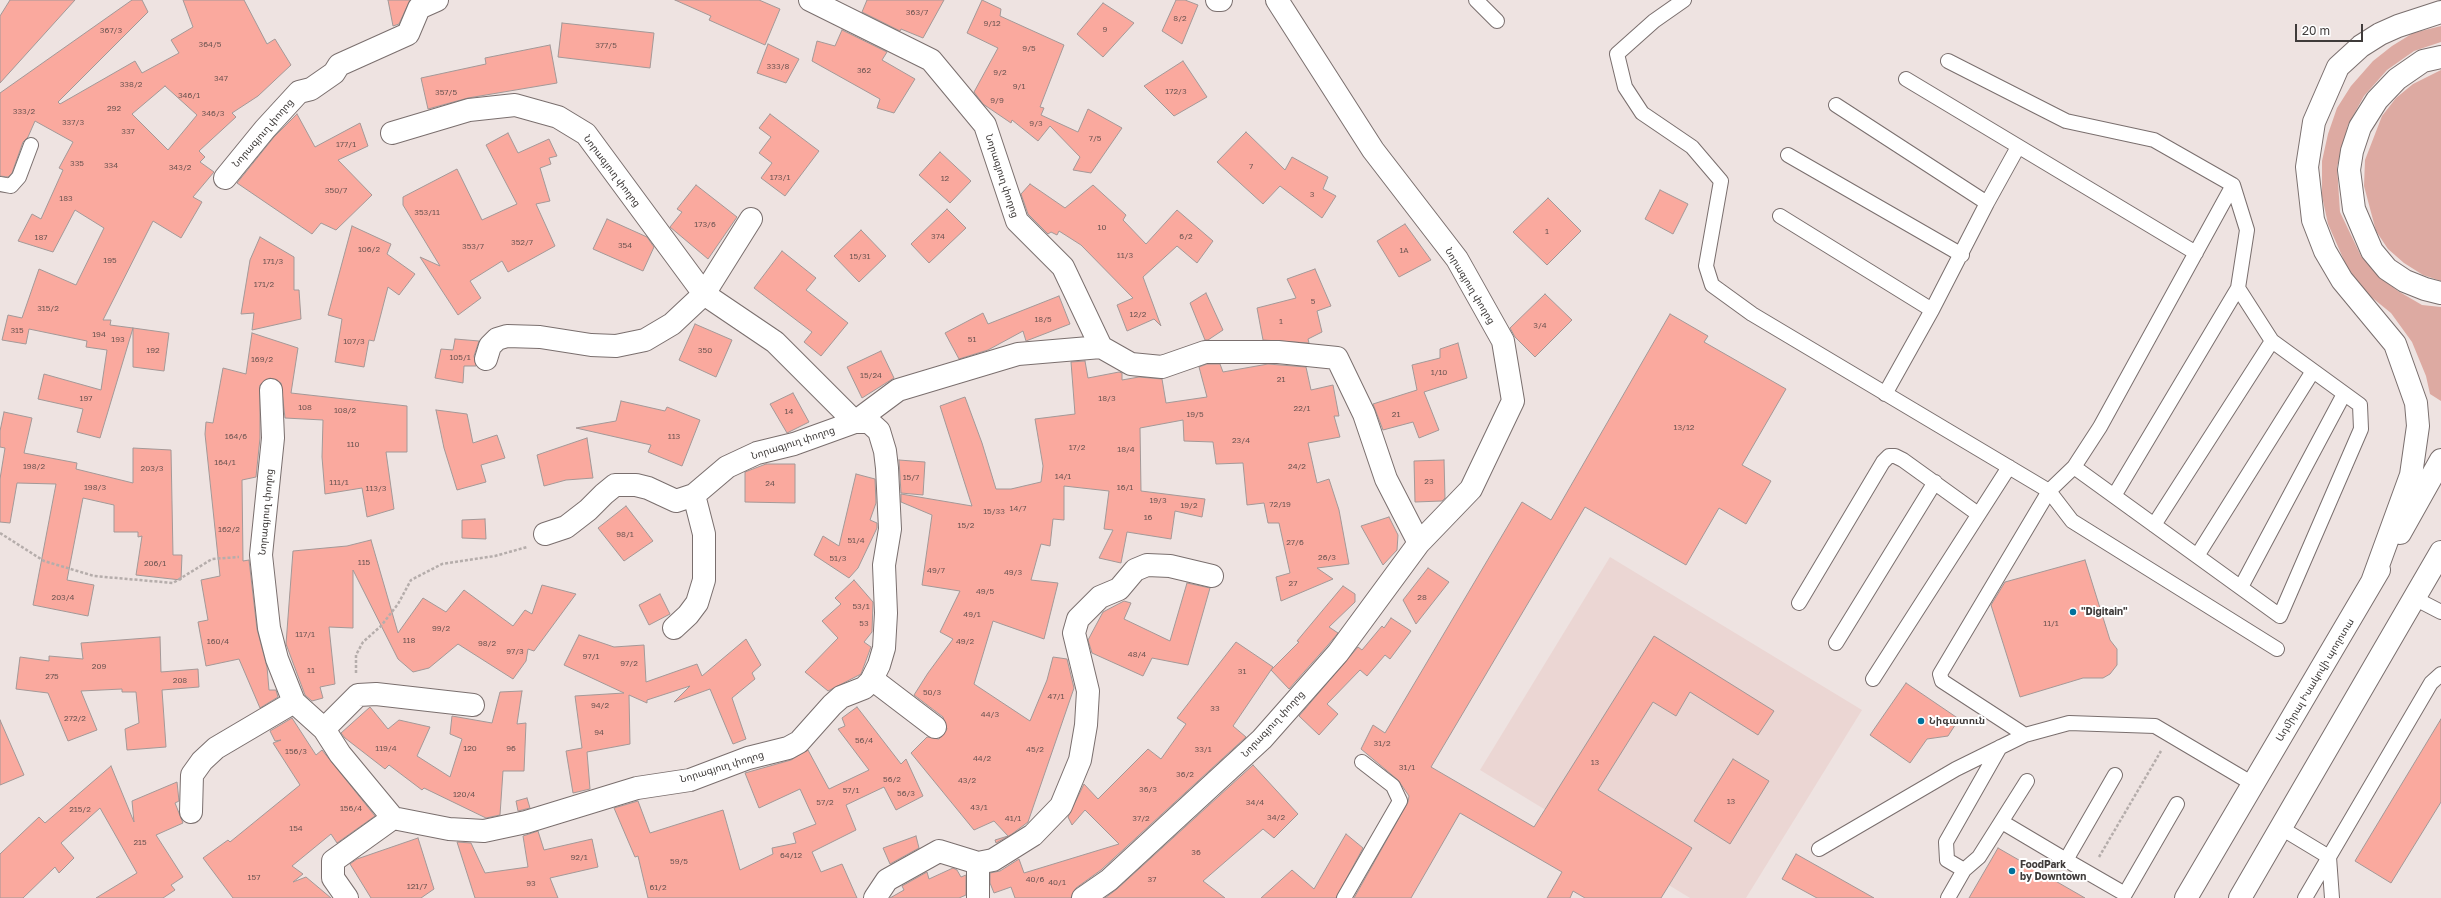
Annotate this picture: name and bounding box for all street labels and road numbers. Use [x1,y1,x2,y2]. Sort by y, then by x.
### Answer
street label: Նորագյուղ փողոց [230,96,296,170]
street label: Նորագյուղ փողոց [581,133,643,209]
street label: Նորագյուղ փողոց [983,133,1021,219]
street label: Նորագյուղ փողոց [1442,246,1498,326]
street label: Նորագյուղ փողոց [750,424,836,462]
street label: Նորագյուղ փողոց [256,468,276,556]
street label: Ադմիրալ Իսակովի պողոտա [2273,616,2357,744]
street label: Նորագյուղ փողոց [1239,688,1307,760]
street label: Նորագյուղ փողոց [679,749,765,785]

